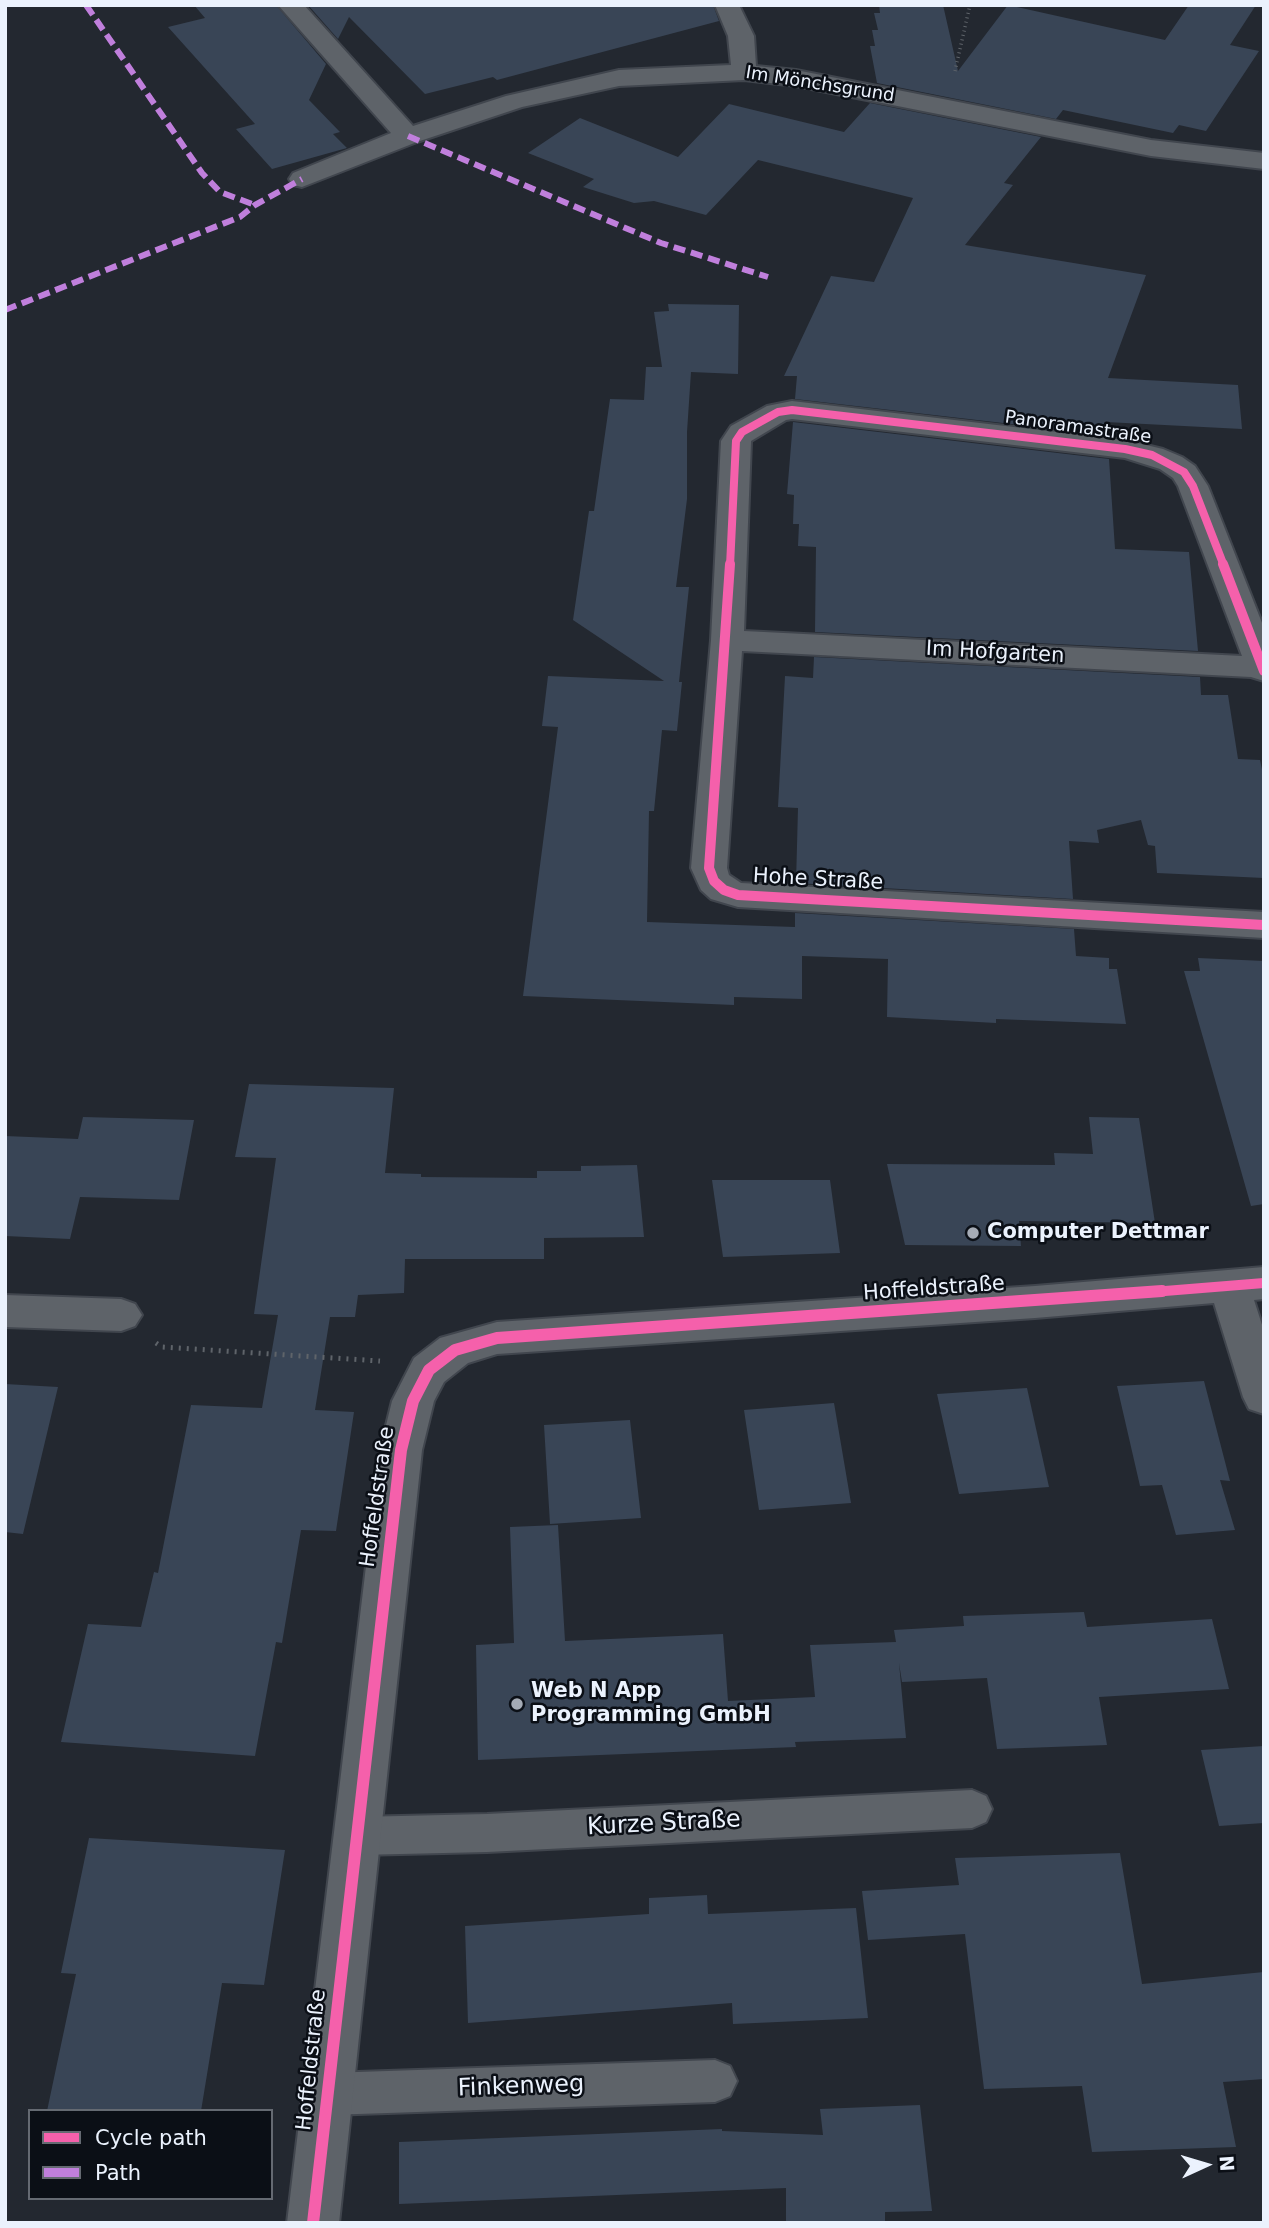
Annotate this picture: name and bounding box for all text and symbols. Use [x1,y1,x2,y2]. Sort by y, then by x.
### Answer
street label: Im Mönchsgrund [744,63,896,107]
street label: Panoramastraße [1003,407,1153,449]
street label: Im Hofgarten [925,637,1065,669]
street label: Hohe Straße [752,864,884,896]
place label: Computer Dettmar [987,1220,1209,1246]
marker: Computer Dettmar [965,1225,981,1241]
street label: Hoffeldstraße [862,1271,1006,1307]
street label: Hoffeldstraße [356,1425,400,1569]
place label: Web N App Programming GmbH [531,1679,771,1729]
marker: Web N App Programming GmbH [509,1696,525,1712]
street label: Kurze Straße [586,1806,742,1842]
street label: Hoffeldstraße [292,1988,332,2132]
street label: Finkenweg [457,2070,585,2104]
legend [28,2109,273,2200]
text: Cycle path [95,2126,207,2150]
north arrow [1171,2130,1241,2200]
text: N [1215,2155,1238,2172]
text: Path [95,2161,141,2185]

